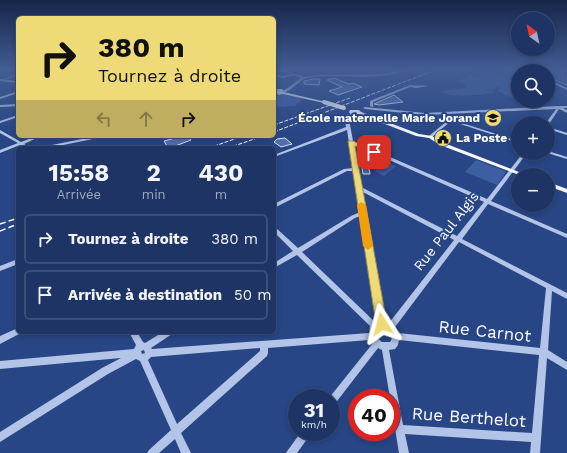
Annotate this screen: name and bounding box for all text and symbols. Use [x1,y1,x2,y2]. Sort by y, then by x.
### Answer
north arrow [511,12,555,56]
map controls [511,12,555,212]
text: 380 m [98,31,185,64]
icon: right [32,32,84,84]
button: search [511,64,555,108]
text: Tournez à droite [98,65,241,86]
icon: left [93,108,115,130]
icon: ahead [135,108,157,130]
icon: right [177,108,199,130]
school or university icon: École maternelle Marie Jorand [483,108,503,128]
place label: École maternelle Marie Jorand [298,111,480,125]
button: + [511,116,555,160]
public building icon: La Poste [433,128,453,148]
place label: La Poste [456,131,507,145]
pin [357,135,391,169]
icon: arrive [363,141,385,163]
text: 15:58 [49,159,109,187]
text: 2 [147,159,161,187]
text: 430 [198,159,243,187]
button: − [511,168,555,212]
text: Arrivée [57,187,101,202]
text: min [142,187,166,202]
text: m [215,187,227,202]
street label: Rue Paul Algis [410,188,482,274]
icon: right [34,228,56,250]
text: Tournez à droite [68,230,188,248]
text: 380 m [211,230,258,248]
icon: arrive [34,284,56,306]
text: Arrivée à destination [68,286,222,304]
text: 50 m [234,286,272,304]
position arrow [361,303,403,345]
street label: Rue Carnot [438,316,532,346]
speed limit sign: 40 [348,389,400,441]
text: 31 [304,398,324,422]
street label: Rue Berthelot [411,403,527,431]
text: km/h [301,419,327,430]

